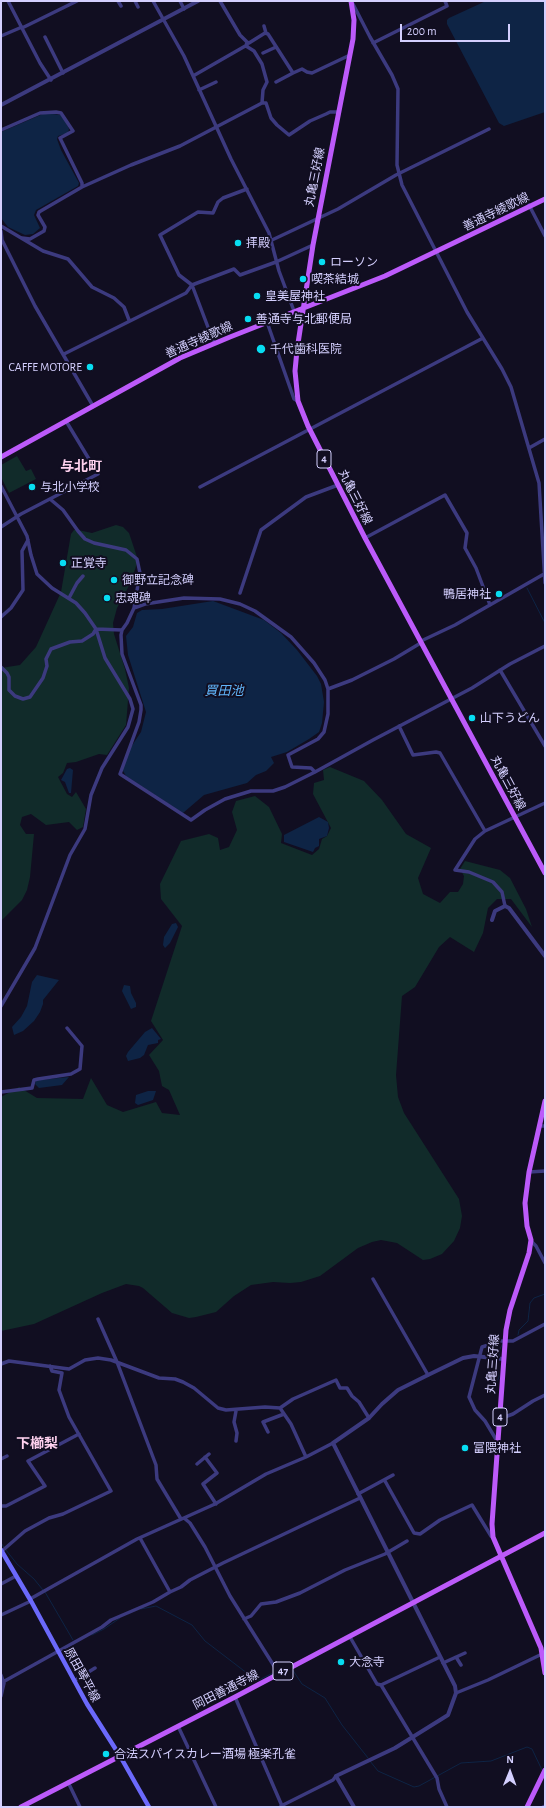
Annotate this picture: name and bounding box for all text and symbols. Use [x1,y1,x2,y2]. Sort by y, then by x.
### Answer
scale bar [402,16,512,42]
text: 200 m [407,25,437,37]
street label: 丸亀三好線 [302,146,328,208]
street label: 善通寺綾歌線 [460,190,532,234]
place label: 拝殿 [246,236,270,250]
marker: 拝殿 [233,238,243,248]
place label: ローソン [330,255,378,269]
marker: ローソン [317,257,327,267]
place label: 喫茶結城 [311,272,359,286]
marker: 喫茶結城 [298,274,308,284]
place label: 皇美屋神社 [265,289,325,303]
marker: 皇美屋神社 [252,291,262,301]
place label: 善通寺与北郵便局 [256,312,352,326]
marker: 善通寺与北郵便局 [243,314,253,324]
street label: 善通寺綾歌線 [163,319,235,361]
place label: 千代歯科医院 [270,342,342,356]
marker: 千代歯科医院 [255,343,267,355]
place label: CAFFE MOTORE [9,360,82,374]
marker: CAFFE MOTORE [85,362,95,372]
road number: 4 [317,450,331,468]
district label: 与北町 [60,459,102,475]
street label: 丸亀三好線 [335,467,375,527]
place label: 与北小学校 [40,480,100,494]
marker: 与北小学校 [27,482,37,492]
place label: 正覚寺 [71,556,107,570]
marker: 正覚寺 [58,558,68,568]
place label: 御野立記念碑 [122,573,194,587]
marker: 御野立記念碑 [109,575,119,585]
place label: 鴨居神社 [443,587,491,601]
marker: 鴨居神社 [494,589,504,599]
place label: 忠魂碑 [115,591,151,605]
marker: 忠魂碑 [102,593,112,603]
water label: 買田池 [205,683,243,699]
place label: 山下うどん [480,711,540,725]
marker: 山下うどん [467,713,477,723]
street label: 丸亀三好線 [488,753,528,813]
street label: 丸亀三好線 [484,1334,502,1394]
road number: 4 [493,1408,507,1426]
district label: 下櫛梨 [16,1436,58,1452]
place label: 富隈神社 [473,1441,521,1455]
marker: 富隈神社 [460,1443,470,1453]
street label: 原田琴平線 [61,1645,103,1705]
place label: 大念寺 [349,1655,385,1669]
marker: 大念寺 [336,1657,346,1667]
road number: 47 [273,1662,293,1680]
street label: 岡田善通寺線 [191,1667,261,1713]
place label: 合法スパイスカレー酒場 極楽孔雀 [114,1747,296,1761]
marker: 合法スパイスカレー酒場 極楽孔雀 [101,1749,111,1759]
north arrow [490,1752,530,1792]
text: N [506,1754,514,1765]

